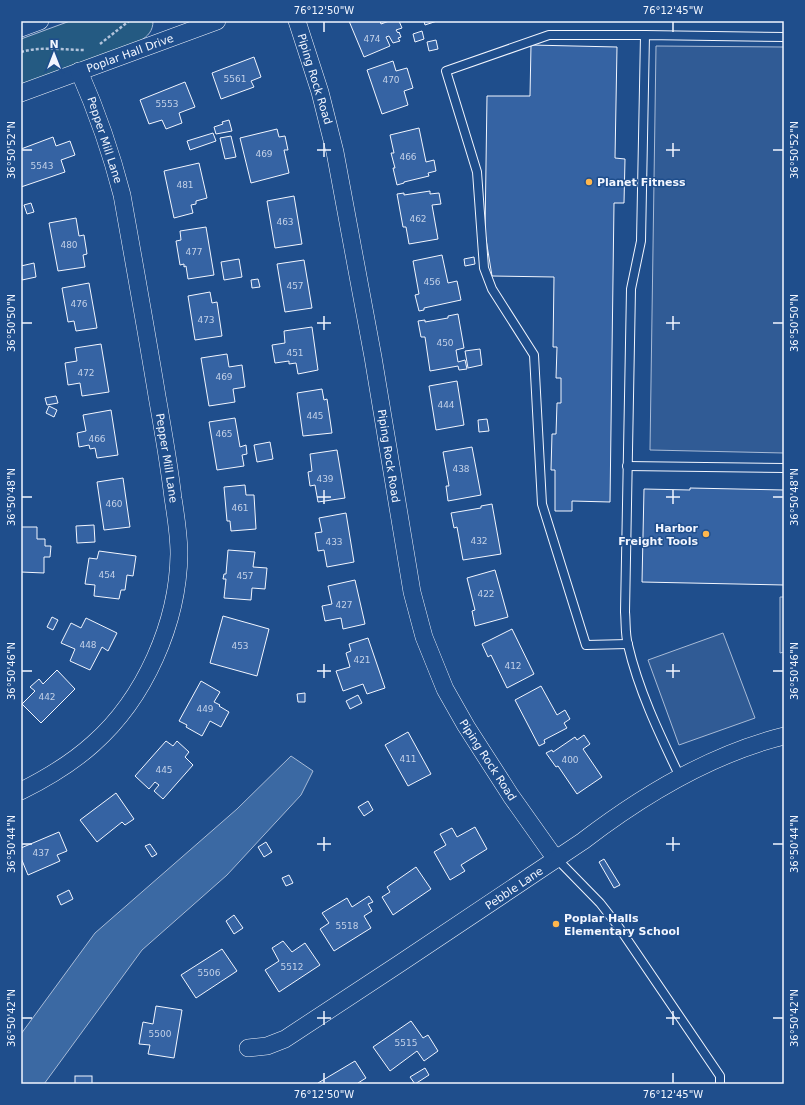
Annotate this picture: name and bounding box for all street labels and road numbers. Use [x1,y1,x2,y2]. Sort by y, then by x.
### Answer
street label: Poplar Hall Drive [85,32,176,75]
street label: Piping Rock Road [295,32,335,126]
street label: Pepper Mill Lane [84,95,125,185]
street label: Piping Rock Road [375,408,402,504]
street label: Pepper Mill Lane [153,412,180,504]
street label: Piping Rock Road [456,717,519,803]
street label: Pebble Lane [483,864,546,913]

